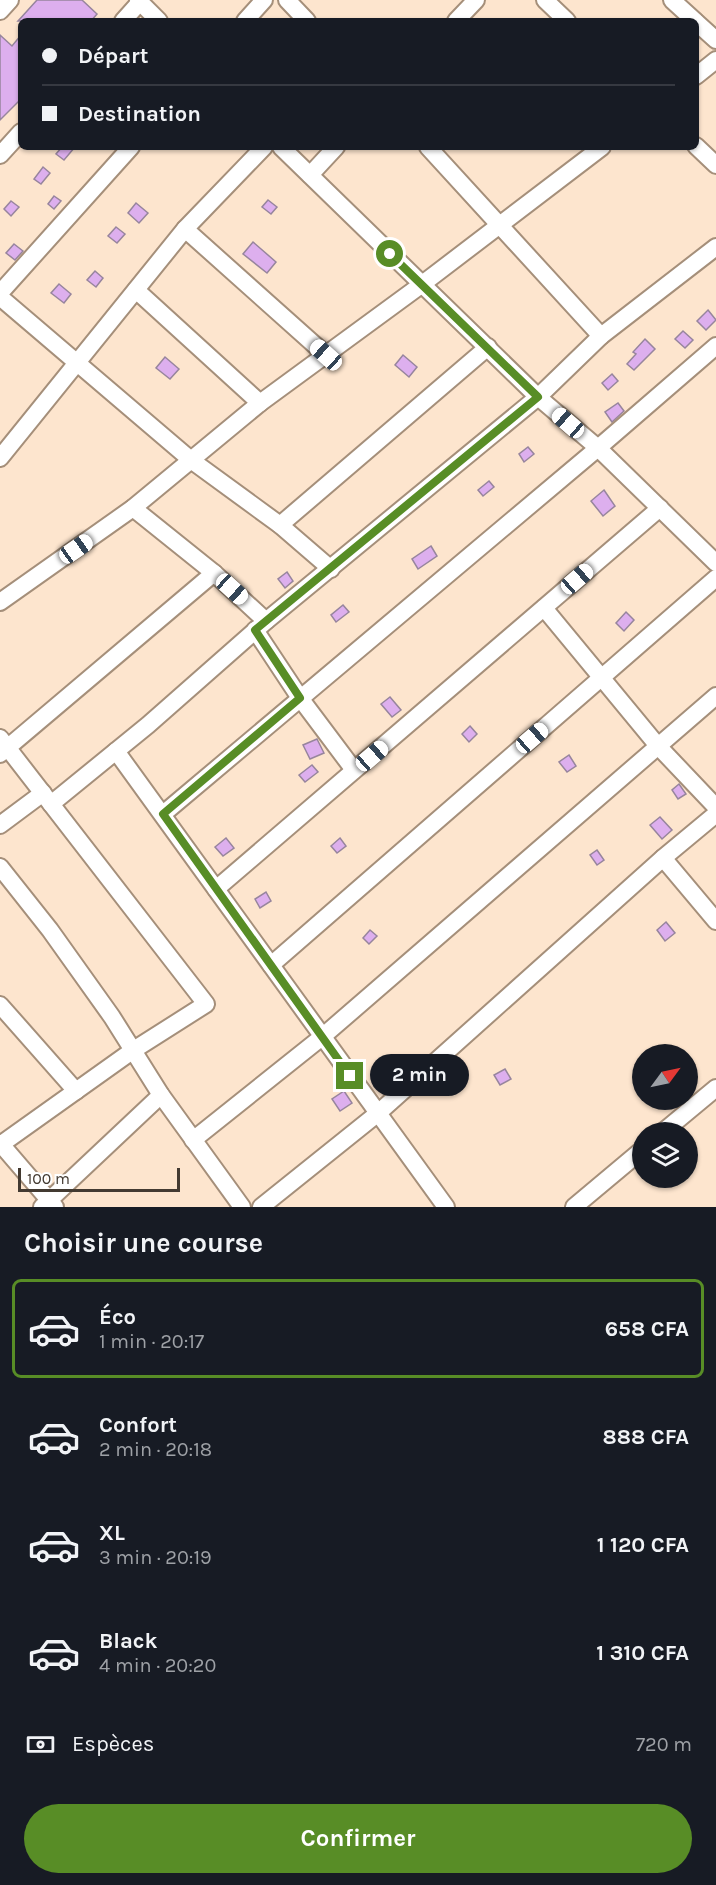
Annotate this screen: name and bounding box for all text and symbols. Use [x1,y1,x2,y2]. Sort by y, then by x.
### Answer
text: Départ [78,43,148,69]
text: Destination [78,101,201,127]
route start [376,240,403,267]
car [307,336,345,374]
car [549,404,587,442]
car [56,531,96,567]
car [558,560,596,598]
car [213,570,251,608]
car [513,719,551,757]
car [353,737,391,775]
north arrow [632,1044,698,1110]
map controls [632,1044,698,1188]
callout: 2 min [371,1055,470,1097]
route end [336,1062,363,1089]
text: 2 min [392,1063,447,1086]
button: layers [632,1122,698,1188]
scale bar [18,1165,180,1192]
text: 100 m [27,1169,70,1188]
text: Choisir une course [24,1227,263,1259]
icon: car [27,1302,81,1356]
text: Éco [99,1304,136,1330]
text: 658 CFA [605,1316,689,1342]
text: 1 min · 20:17 [99,1330,204,1353]
icon: car [27,1410,81,1464]
text: Confort [99,1412,177,1438]
text: 888 CFA [602,1424,689,1450]
text: 2 min · 20:18 [99,1438,212,1461]
icon: car [27,1518,81,1572]
text: XL [99,1520,125,1546]
text: 1 120 CFA [597,1532,689,1558]
text: 3 min · 20:19 [99,1546,212,1569]
icon: car [27,1626,81,1680]
text: Black [99,1628,158,1654]
text: 1 310 CFA [596,1640,689,1666]
text: 4 min · 20:20 [99,1654,216,1677]
icon: cash [24,1728,57,1761]
text: Espèces [72,1731,154,1757]
text: 720 m [636,1733,692,1756]
button: Confirmer [24,1804,692,1873]

